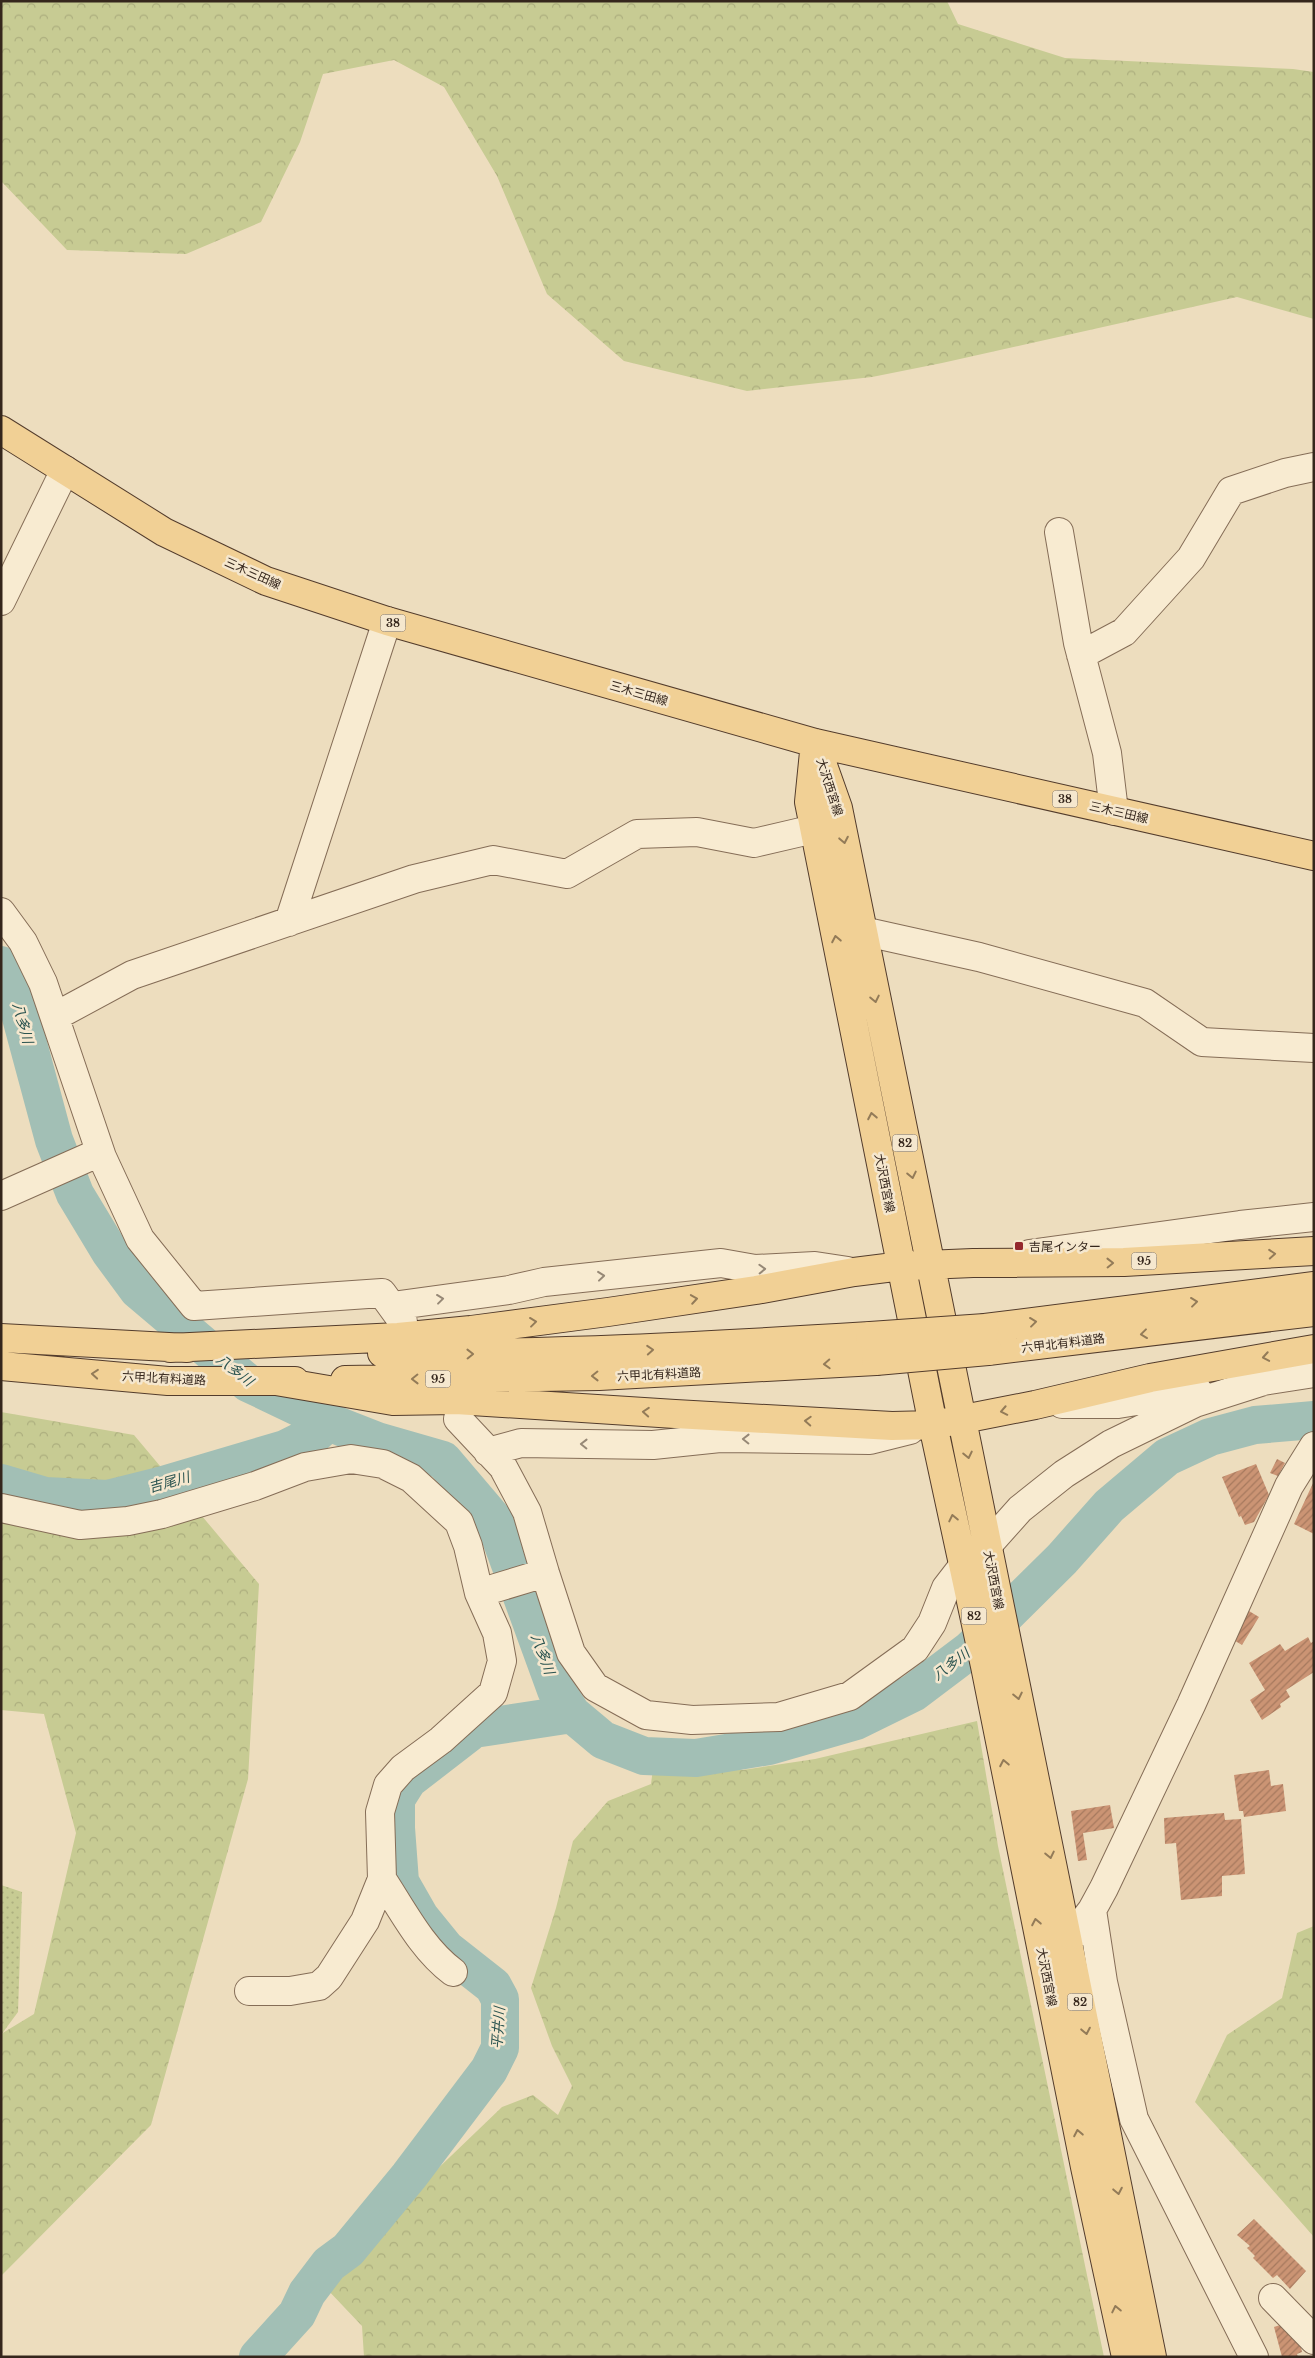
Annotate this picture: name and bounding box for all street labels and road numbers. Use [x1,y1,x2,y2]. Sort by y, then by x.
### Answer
street label: 三木三田線 [223,554,283,592]
road number: 38 [380,614,406,632]
street label: 三木三田線 [608,678,670,708]
street label: 大沢西宮線 [814,756,846,818]
road number: 38 [1052,791,1078,808]
street label: 三木三田線 [1088,798,1150,826]
road number: 82 [892,1134,918,1152]
street label: 大沢西宮線 [872,1152,898,1214]
road number: 95 [1132,1252,1156,1270]
street label: 六甲北有料道路 [1020,1330,1106,1356]
street label: 六甲北有料道路 [617,1364,701,1384]
street label: 六甲北有料道路 [122,1368,206,1388]
road number: 95 [426,1370,450,1388]
street label: 大沢西宮線 [981,1549,1007,1611]
road number: 82 [962,1608,986,1624]
street label: 大沢西宮線 [1034,1946,1060,2008]
road number: 82 [1068,1994,1092,2010]

